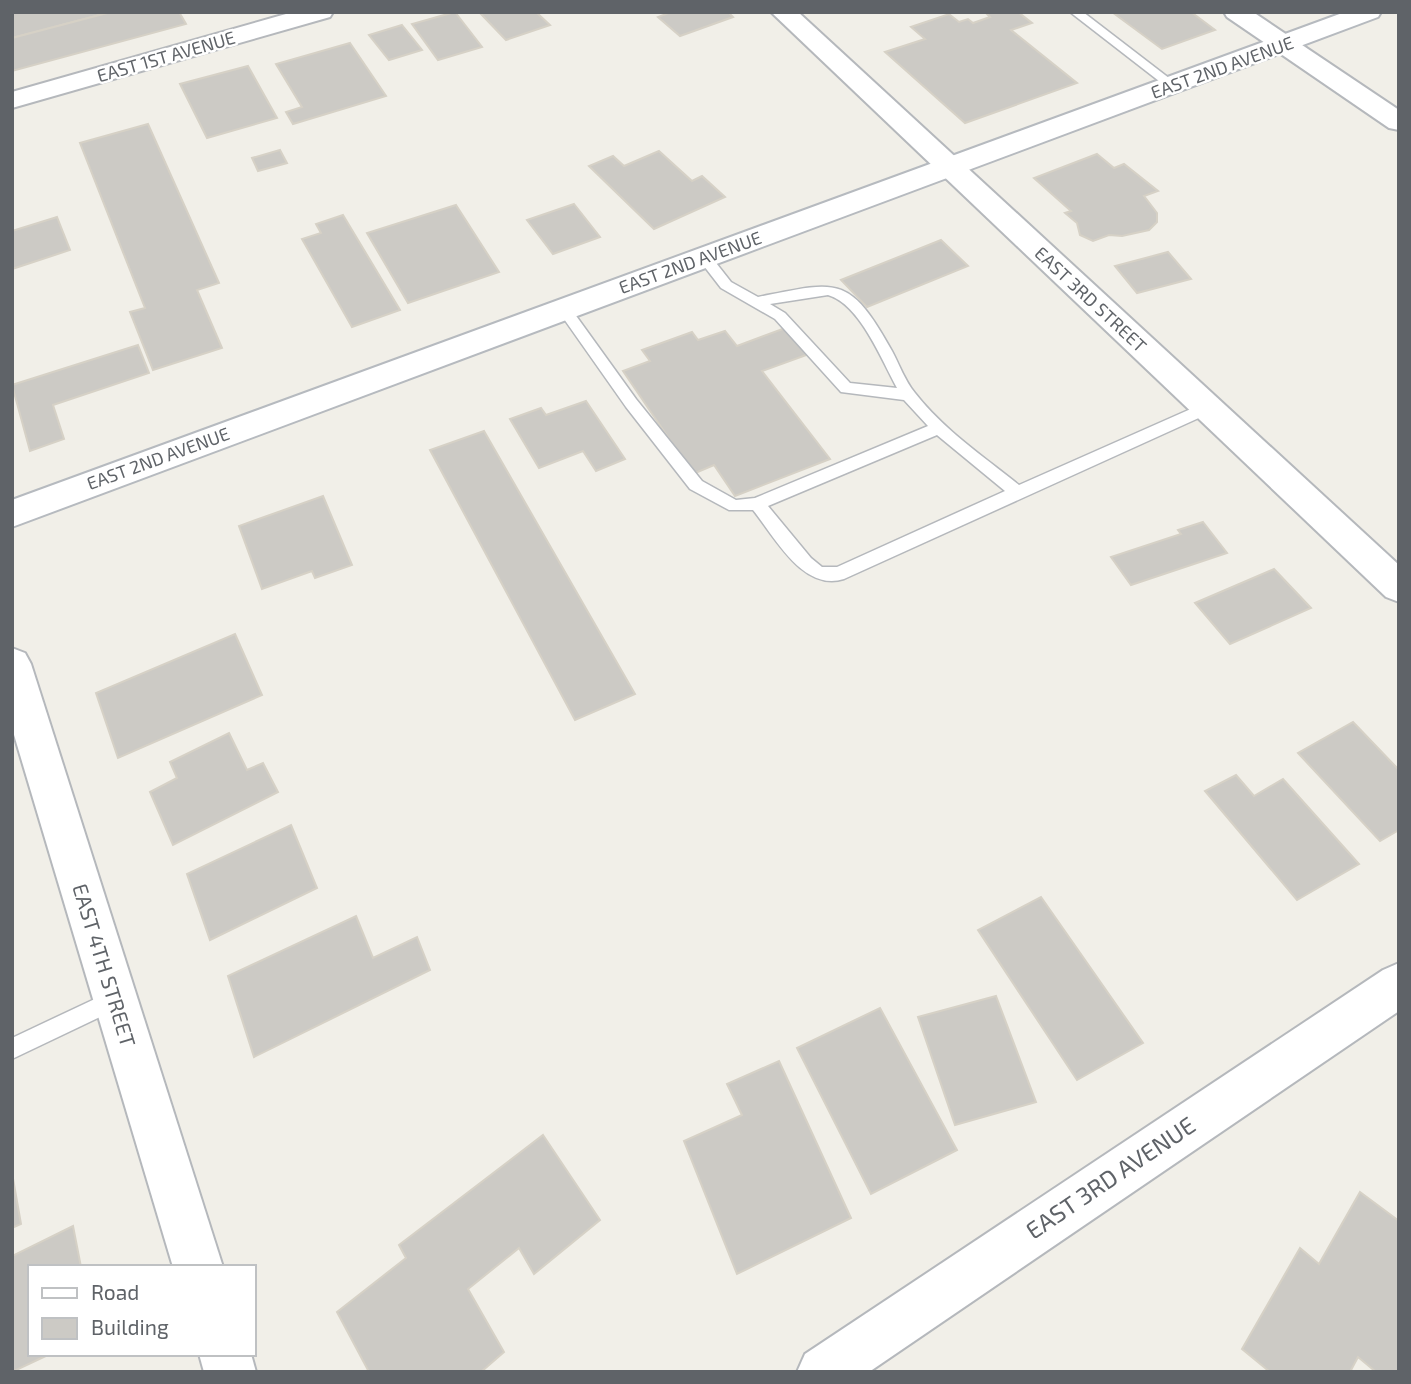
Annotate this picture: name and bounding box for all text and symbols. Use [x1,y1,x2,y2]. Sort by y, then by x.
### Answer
street label: EAST 1ST AVENUE [94,26,238,86]
street label: EAST 2ND AVENUE [1148,31,1296,103]
street label: EAST 2ND AVENUE [616,226,764,298]
street label: EAST 3RD STREET [1031,242,1152,357]
street label: EAST 2ND AVENUE [84,422,232,494]
street label: EAST 4TH STREET [68,880,142,1050]
street label: EAST 3RD AVENUE [1020,1110,1200,1244]
legend [28,1265,256,1356]
text: Road [91,1279,139,1304]
text: Building [91,1314,169,1339]

